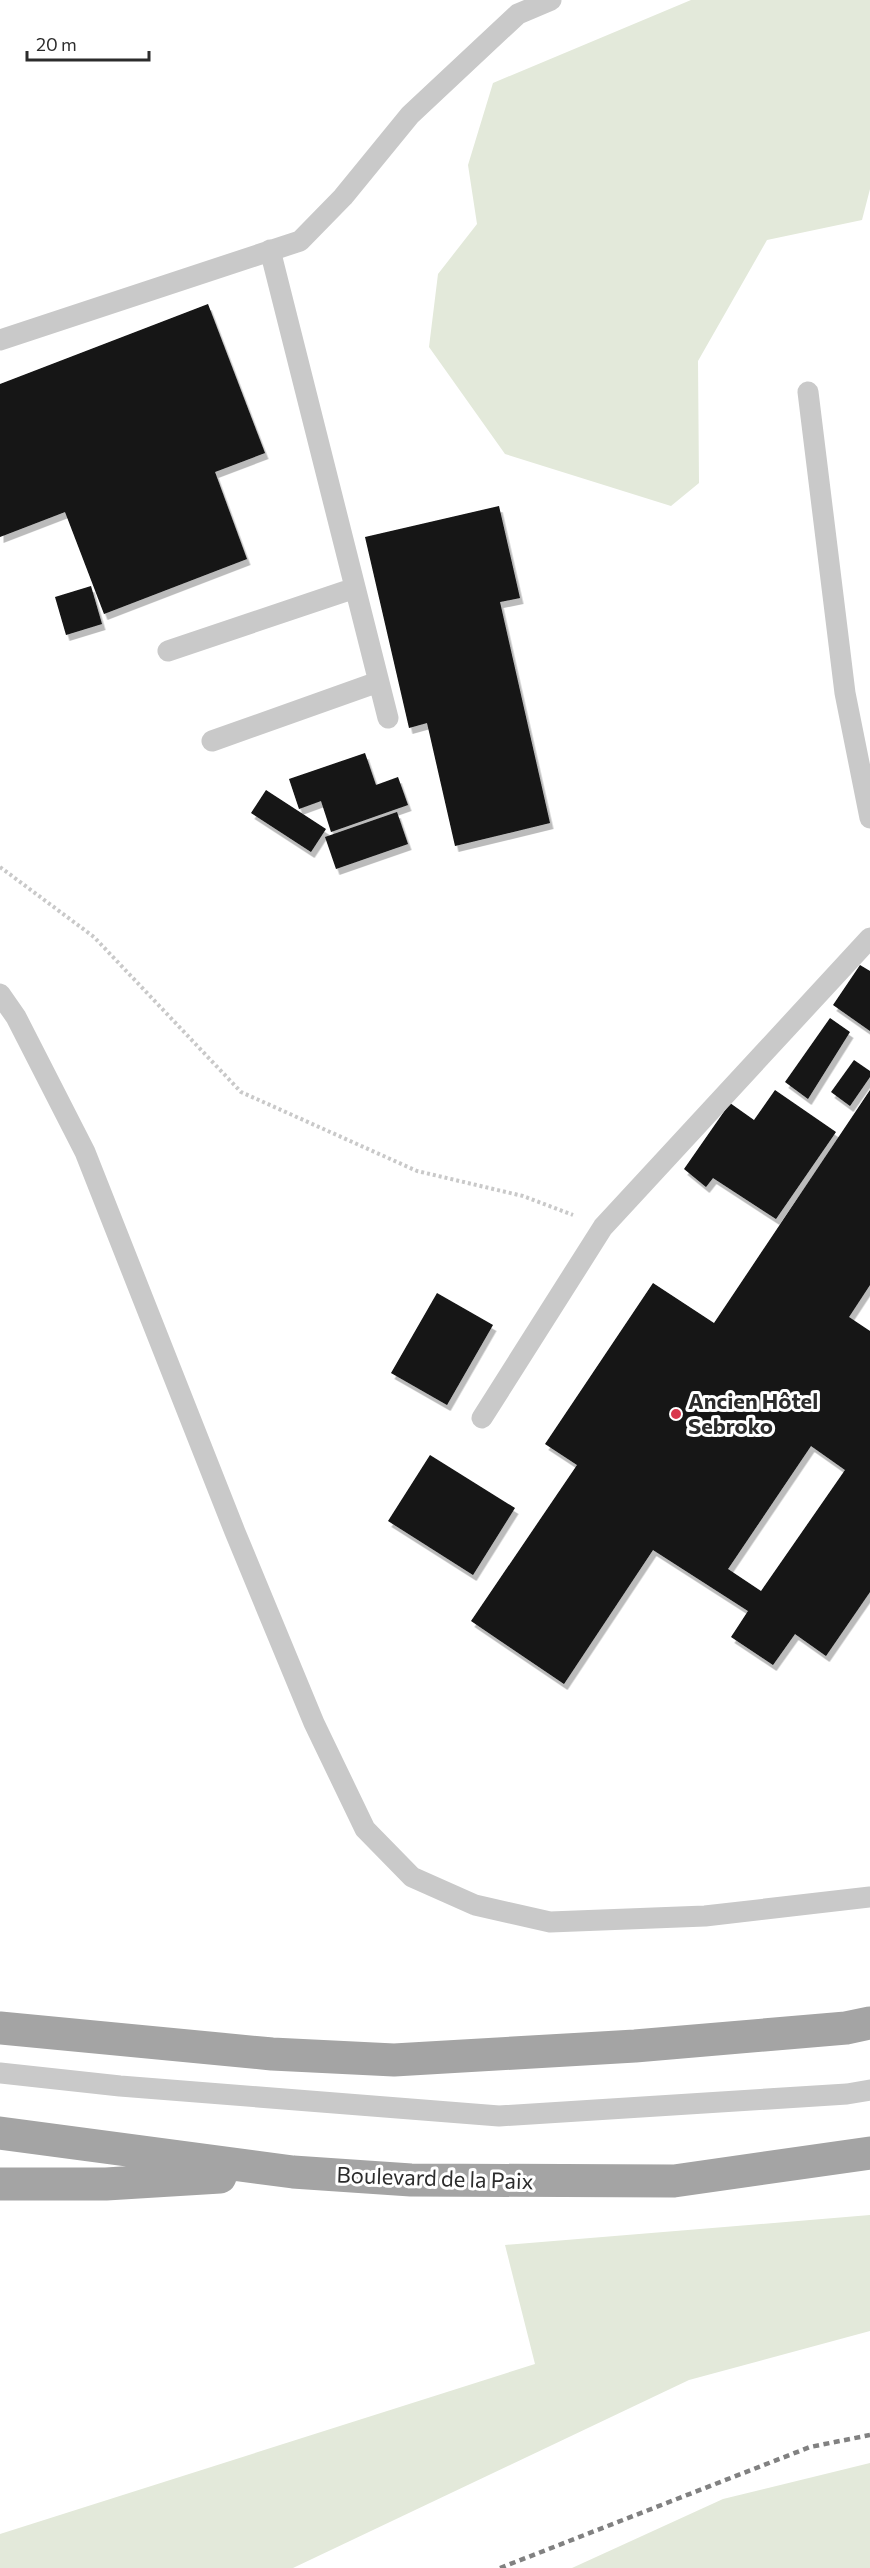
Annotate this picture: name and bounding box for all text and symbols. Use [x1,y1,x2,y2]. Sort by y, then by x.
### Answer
scale bar [27,24,148,62]
text: 20 m [36,33,77,55]
place label: Ancien Hôtel Sebroko [688,1387,818,1439]
marker: Ancien Hôtel Sebroko [669,1407,683,1421]
street label: Boulevard de la Paix [336,2161,534,2194]

